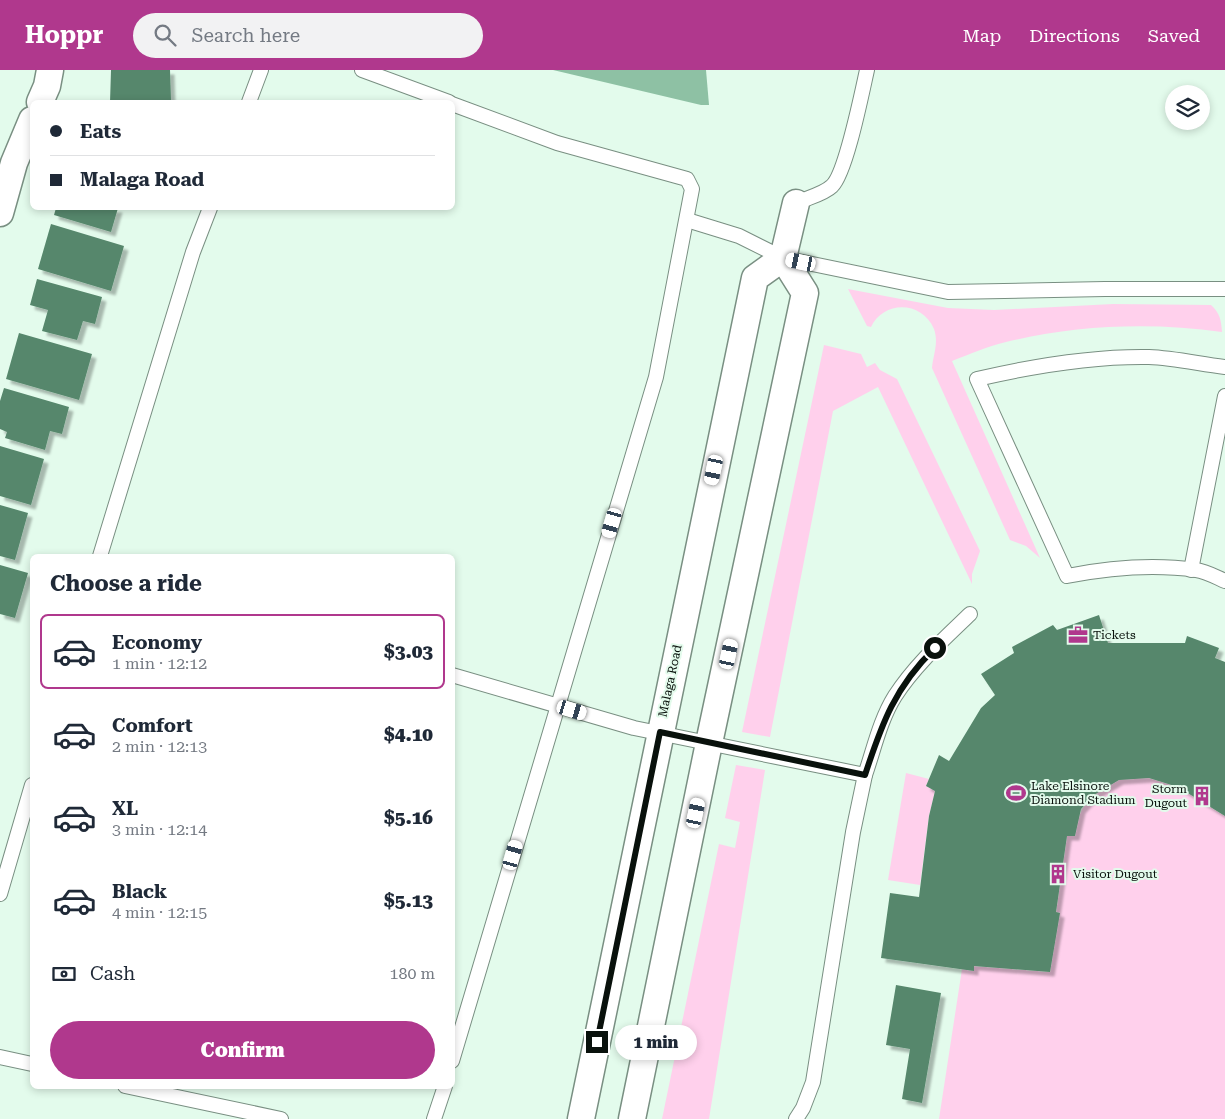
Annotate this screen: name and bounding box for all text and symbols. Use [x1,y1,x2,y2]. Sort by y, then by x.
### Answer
search box [133,13,483,58]
text: Hoppr [25,21,103,49]
icon: search [151,21,179,49]
text: Search here [191,24,300,47]
text: Map [963,25,1001,46]
text: Directions [1029,25,1120,46]
text: Saved [1148,25,1200,46]
map controls [1165,85,1210,130]
button: layers [1165,85,1210,130]
text: Eats [80,120,121,143]
text: Malaga Road [80,168,204,191]
car [784,252,817,272]
car [703,454,724,486]
car [600,507,623,539]
text: Choose a ride [50,571,202,596]
office icon: Tickets [1067,624,1089,646]
place label: Tickets [1093,628,1136,642]
icon: car [52,629,97,674]
text: Economy [112,631,202,654]
route start [924,637,946,659]
car [718,638,739,670]
text: $3.03 [384,640,433,663]
street label: Malaga Road [655,643,685,719]
text: 1 min · 12:12 [112,654,207,673]
car [555,698,588,722]
icon: car [52,712,97,757]
text: Comfort [112,714,193,737]
text: $4.10 [384,723,433,746]
text: 2 min · 12:13 [112,737,207,756]
place label: Lake Elsinore Diamond Stadium [1031,779,1136,807]
sports icon: Lake Elsinore Diamond Stadium [1005,782,1027,804]
place label: Storm Dugout [1144,782,1188,810]
building icon: Storm Dugout [1191,785,1213,807]
icon: car [52,795,97,840]
text: XL [112,797,138,820]
car [685,797,706,829]
text: $5.16 [384,806,433,829]
text: 3 min · 12:14 [112,820,207,839]
car [501,839,524,871]
building icon: Visitor Dugout [1047,863,1069,885]
place label: Visitor Dugout [1073,867,1158,881]
icon: car [52,878,97,923]
text: Black [112,880,167,903]
text: $5.13 [384,889,433,912]
text: 4 min · 12:15 [112,903,207,922]
icon: cash [50,960,78,988]
text: Cash [90,962,135,985]
text: 180 m [389,964,435,983]
button: Confirm [50,1021,435,1079]
callout: 1 min [614,1024,697,1060]
route end [586,1031,608,1053]
text: 1 min [634,1033,678,1052]

